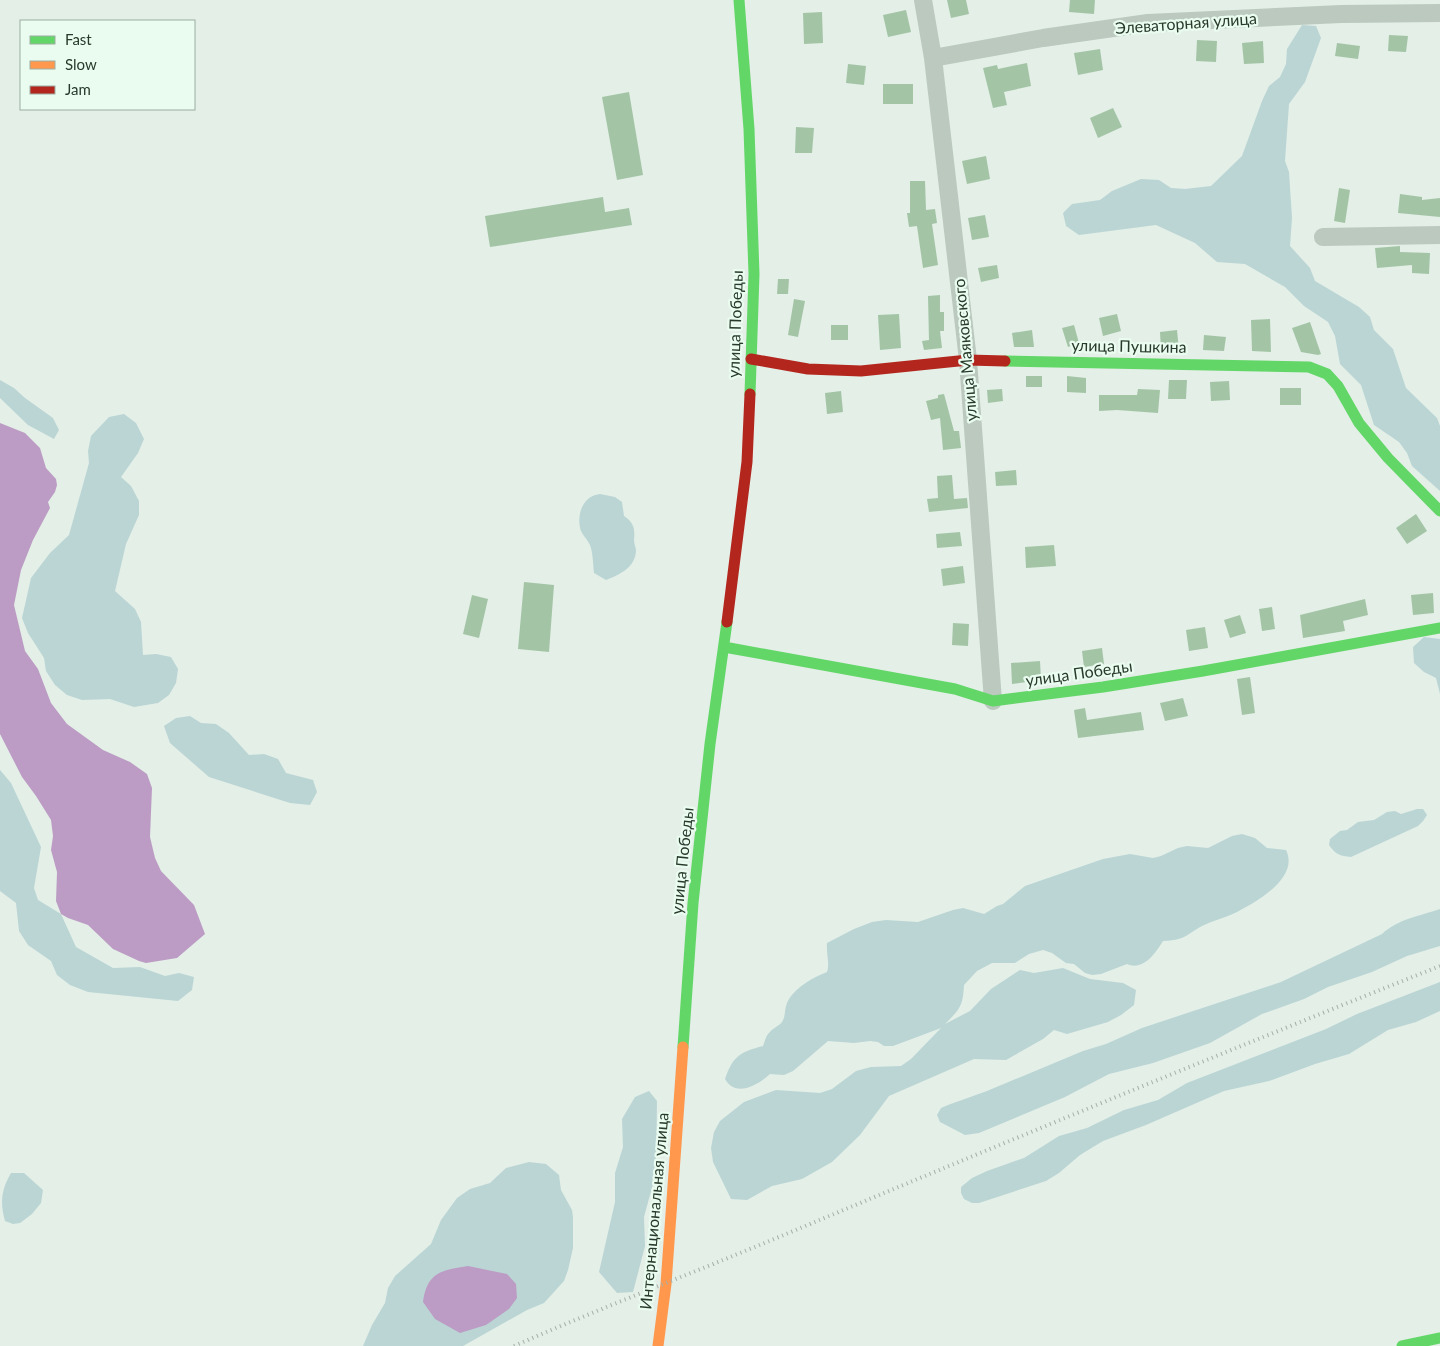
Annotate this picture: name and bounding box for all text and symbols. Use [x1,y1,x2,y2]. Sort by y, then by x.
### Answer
street label: Элеваторная улица [1114,8,1257,37]
legend [20,20,195,110]
text: Fast [65,30,92,48]
text: Slow [65,55,97,73]
text: Jam [65,80,91,98]
street label: улица Победы [723,270,746,378]
street label: улица Маяковского [949,278,980,422]
street label: улица Пушкина [1071,335,1187,356]
street label: улица Победы [1024,656,1134,689]
street label: улица Победы [666,806,697,915]
street label: Интернациональная улица [635,1112,672,1310]

